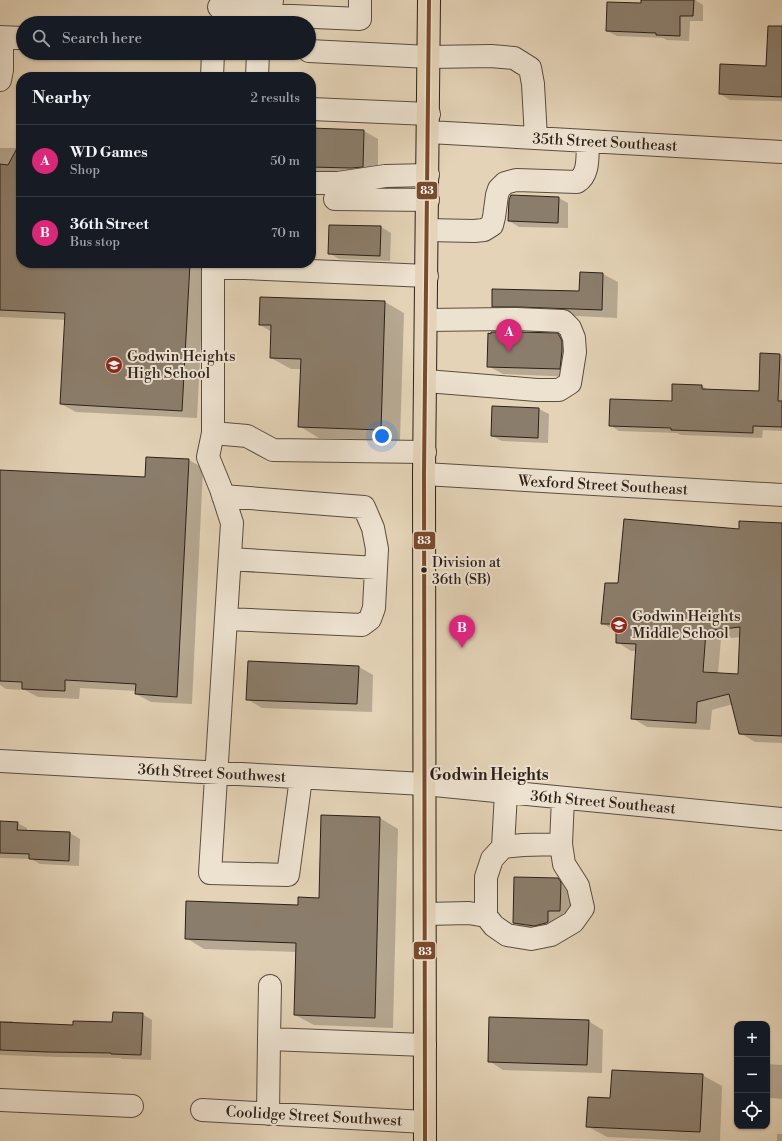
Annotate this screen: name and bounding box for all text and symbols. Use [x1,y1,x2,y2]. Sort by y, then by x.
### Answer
search box [16,16,316,60]
icon: search [30,27,52,49]
text: Search here [62,29,142,48]
text: Nearby [32,87,91,109]
text: 2 results [251,90,300,106]
street label: 35th Street Southeast [532,129,679,156]
text: WD Games [70,143,148,162]
text: A [40,153,50,169]
text: 50 m [270,153,300,169]
text: Shop [70,162,100,178]
line badge: 83 [416,181,438,200]
text: 83 [420,184,434,198]
text: 36th Street [70,215,149,234]
text: B [40,225,50,241]
text: 70 m [271,225,300,241]
text: Bus stop [70,234,120,250]
pin: A [496,319,522,352]
place label: Godwin Heights High School [127,347,236,383]
school or university icon: Godwin Heights High School [104,355,124,375]
your location [372,426,392,446]
street label: Wexford Street Southeast [516,472,689,499]
line badge: 83 [413,531,436,550]
text: 83 [417,534,431,548]
place label: Division at 36th (SB) [432,554,501,589]
marker: Division at 36th (SB) [419,565,429,575]
place label: Godwin Heights Middle School [632,607,741,643]
pin: B [449,615,475,648]
school or university icon: Godwin Heights Middle School [609,615,629,635]
street label: 36th Street Southwest [137,760,287,787]
district label: Godwin Heights [429,765,549,785]
street label: 36th Street Southeast [529,787,677,818]
line badge: 83 [413,941,436,960]
text: 83 [418,945,432,959]
map controls [734,1021,770,1129]
button: + [734,1021,770,1057]
button: − [734,1057,770,1093]
button: locate [734,1093,770,1129]
street label: Coolidge Street Southwest [225,1102,403,1131]

